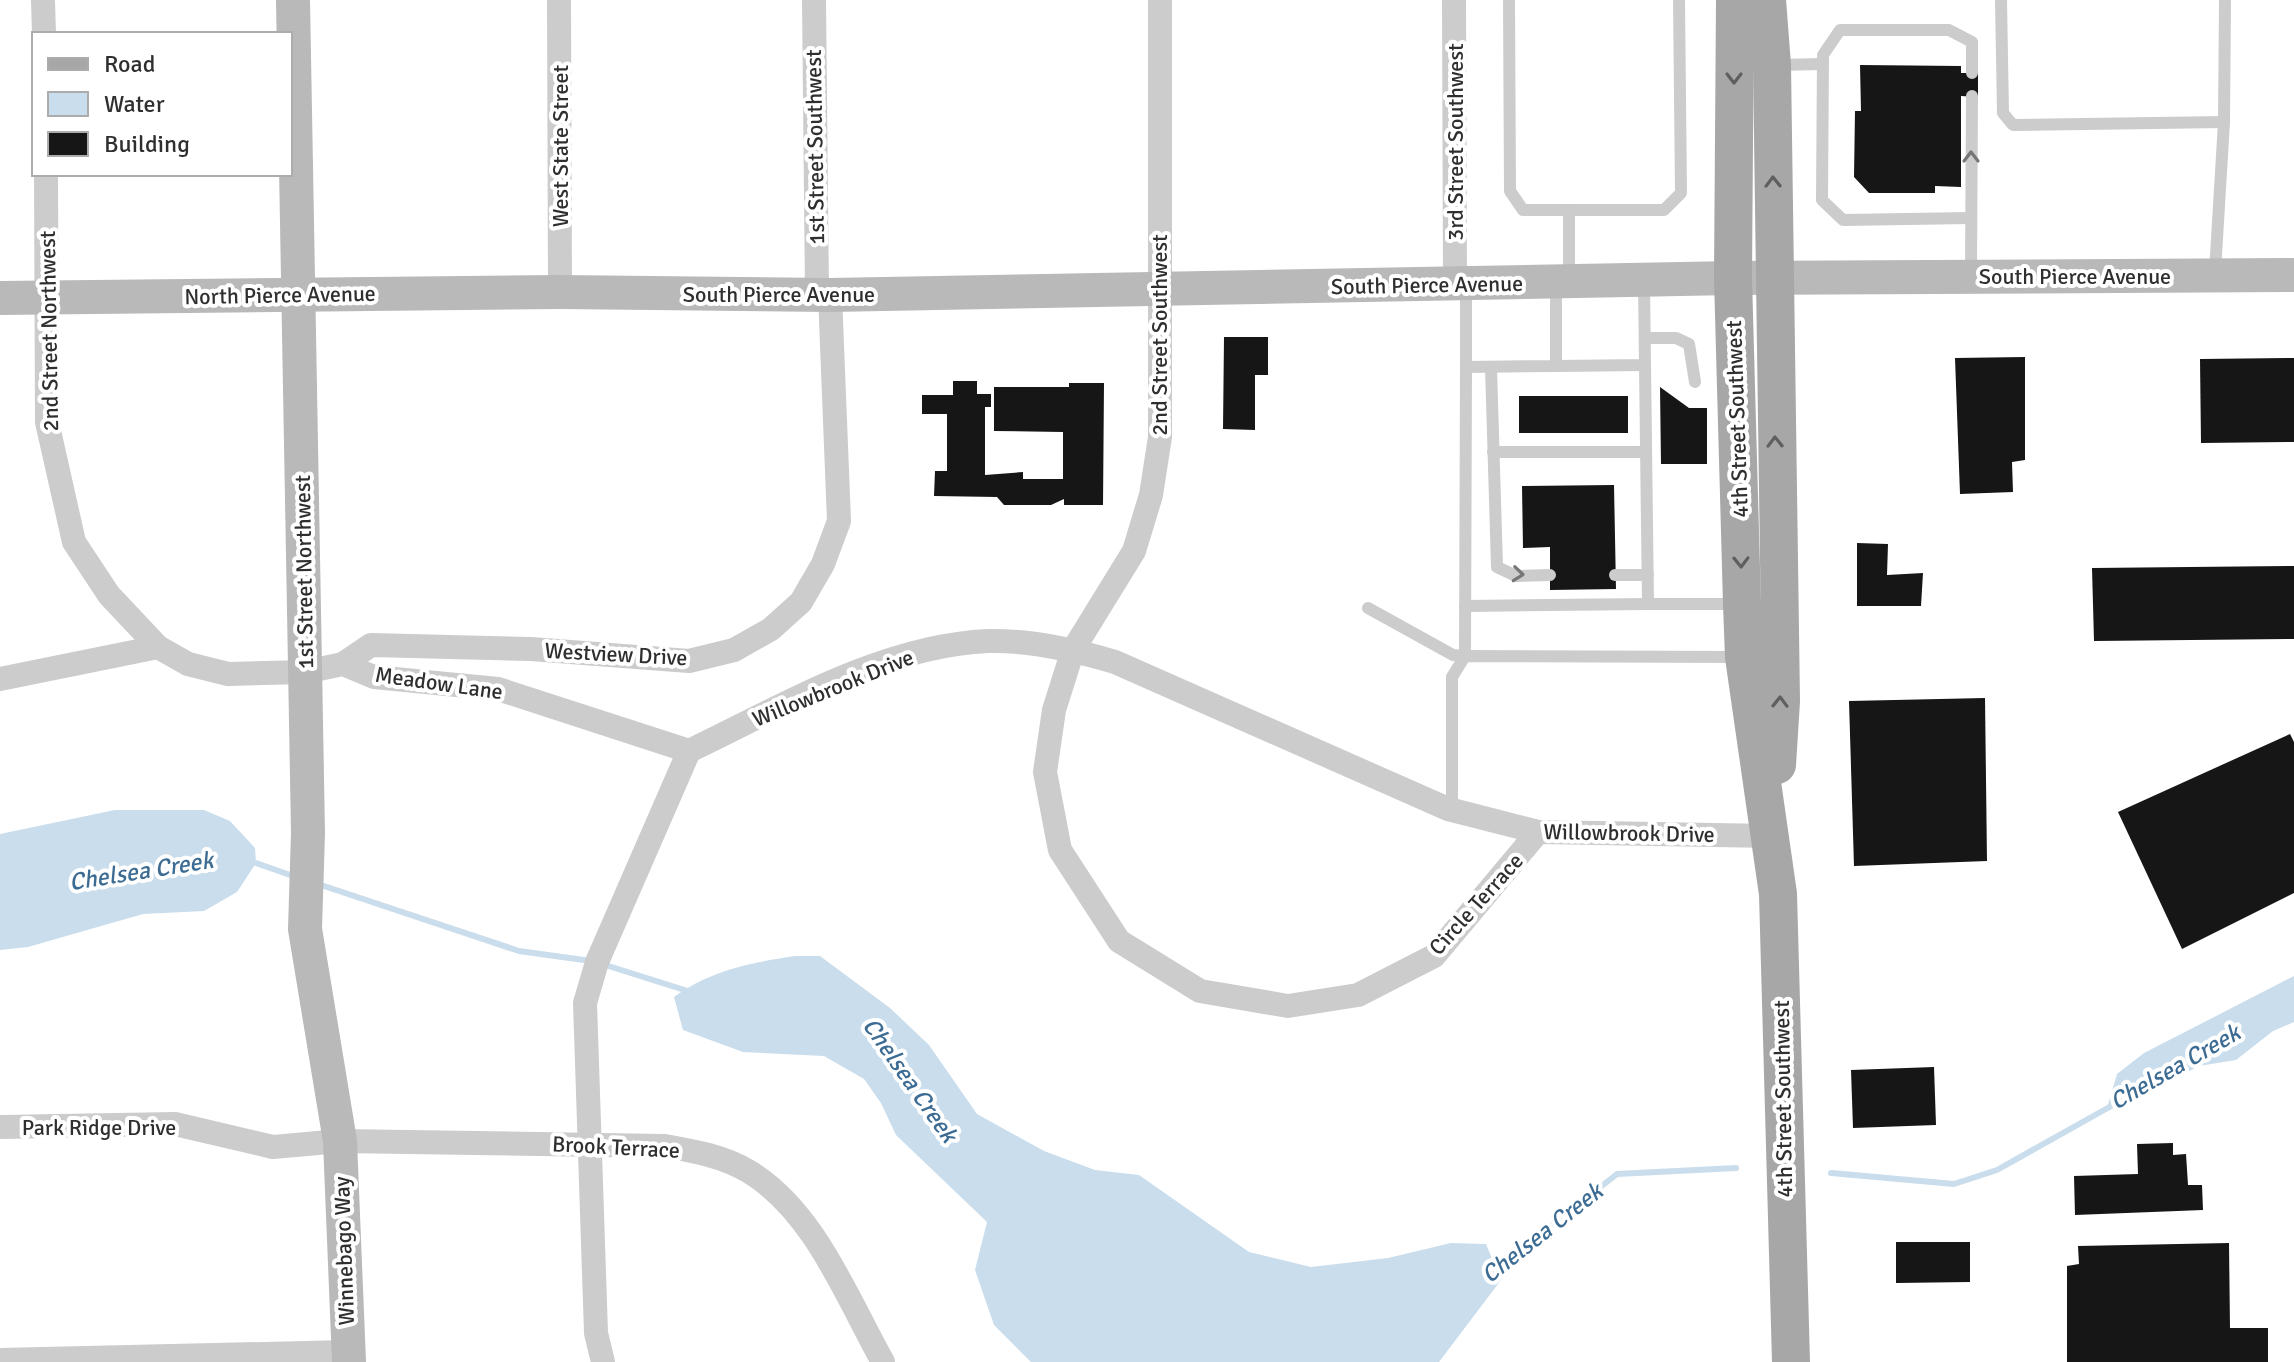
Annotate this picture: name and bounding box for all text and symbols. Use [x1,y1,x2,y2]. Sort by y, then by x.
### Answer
legend [32,32,292,176]
street label: 3rd Street Southwest [1442,43,1469,241]
text: Road [104,49,155,79]
street label: 1st Street Southwest [800,49,830,245]
street label: West State Street [547,64,574,227]
one-way arrow [1725,72,1743,85]
text: Water [104,89,165,119]
text: Building [104,129,190,159]
one-way arrow [1962,150,1980,163]
one-way arrow [1764,175,1782,188]
street label: 2nd Street Northwest [34,230,64,432]
street label: 2nd Street Southwest [1146,234,1173,436]
street label: South Pierce Avenue [1979,263,2171,290]
street label: South Pierce Avenue [1331,270,1523,300]
street label: North Pierce Avenue [184,280,376,310]
street label: South Pierce Avenue [683,281,875,308]
street label: 4th Street Southwest [1720,320,1754,518]
one-way arrow [1767,435,1784,448]
street label: 1st Street Northwest [289,474,319,669]
one-way arrow [1732,556,1750,569]
one-way arrow [1511,566,1524,583]
street label: Westview Drive [544,637,688,671]
street label: Willowbrook Drive [748,643,918,733]
street label: Meadow Lane [373,661,505,705]
one-way arrow [1772,695,1789,708]
street label: Willowbrook Drive [1543,818,1715,848]
water label: Chelsea Creek [67,844,217,897]
street label: Circle Terrace [1423,848,1529,960]
street label: 4th Street Southwest [1768,1000,1798,1198]
water label: Chelsea Creek [856,1012,965,1150]
water label: Chelsea Creek [2104,1017,2247,1116]
street label: Park Ridge Drive [22,1114,176,1141]
street label: Brook Terrace [551,1130,681,1164]
street label: Winnebago Way [328,1175,360,1326]
water label: Chelsea Creek [1475,1175,1610,1290]

